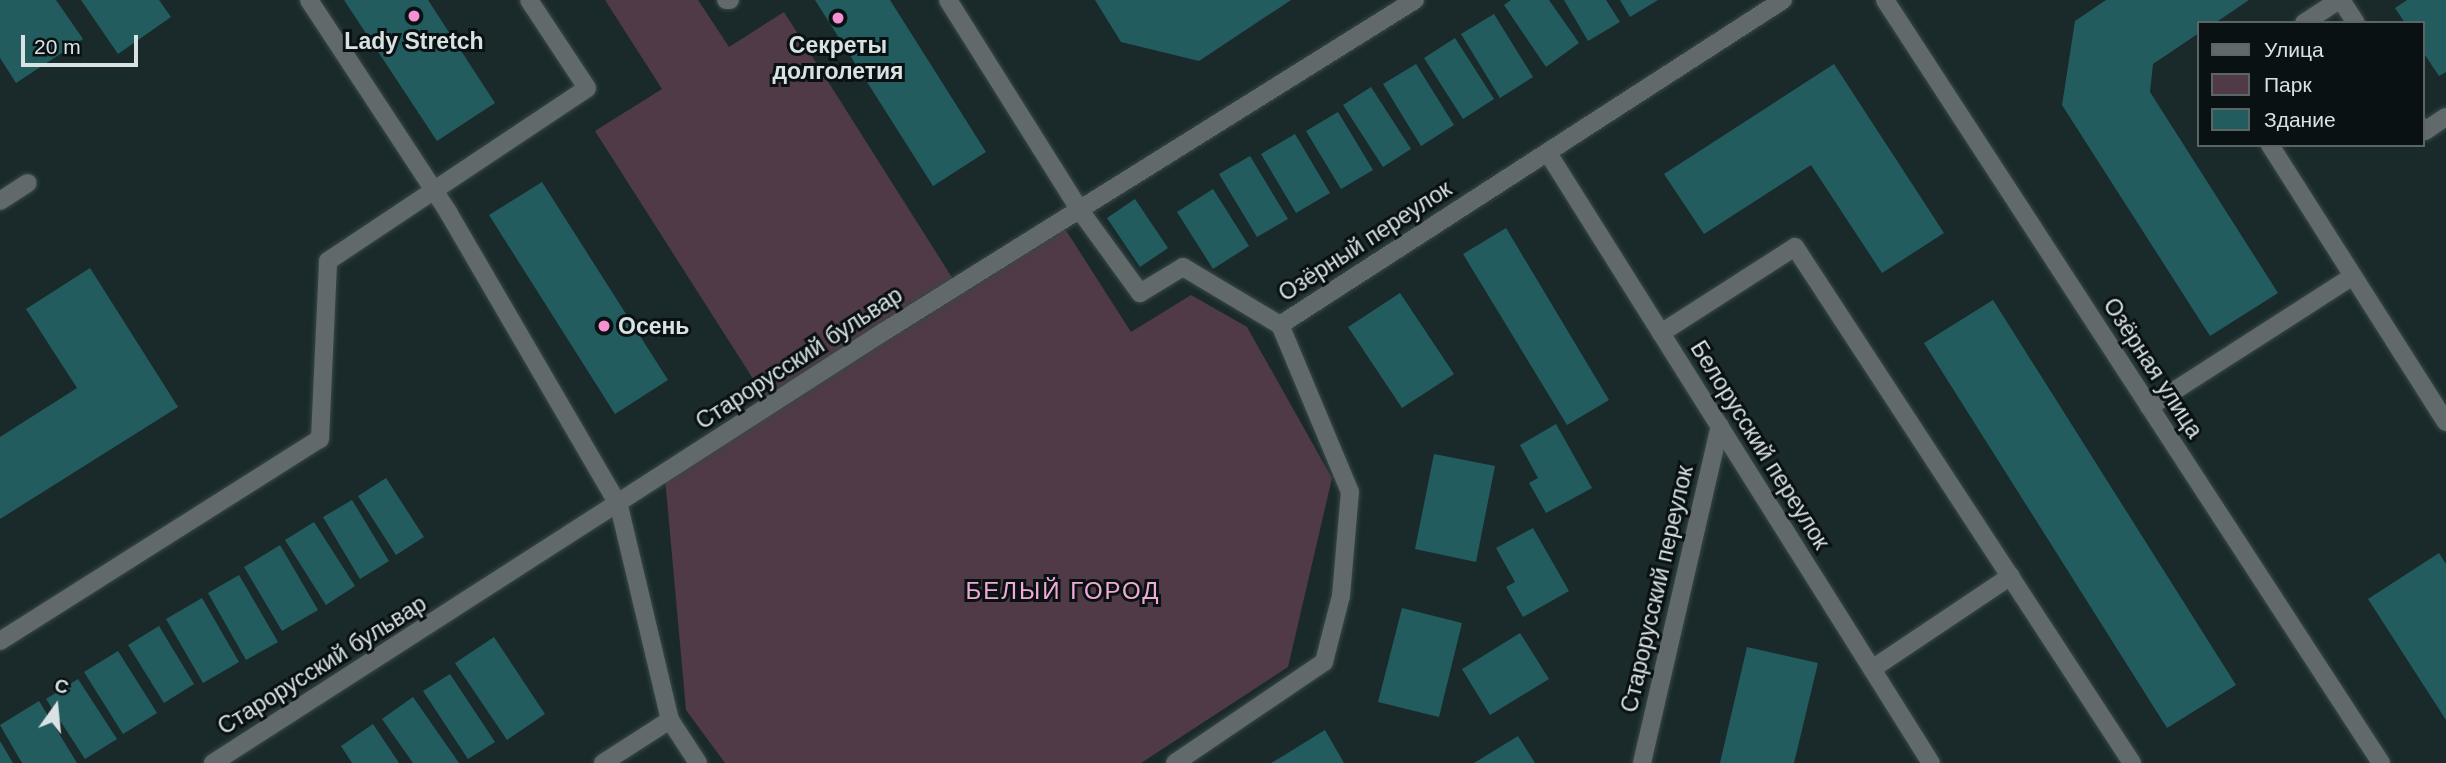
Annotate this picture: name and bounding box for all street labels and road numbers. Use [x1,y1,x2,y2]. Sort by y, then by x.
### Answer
street label: Озёрный переулок [1273,175,1457,307]
street label: Старорусский бульвар [691,281,907,435]
street label: Озёрная улица [2097,293,2209,443]
street label: Белорусский переулок [1685,336,1835,554]
street label: Старорусский переулок [1615,463,1699,715]
street label: Старорусский бульвар [213,589,431,741]

